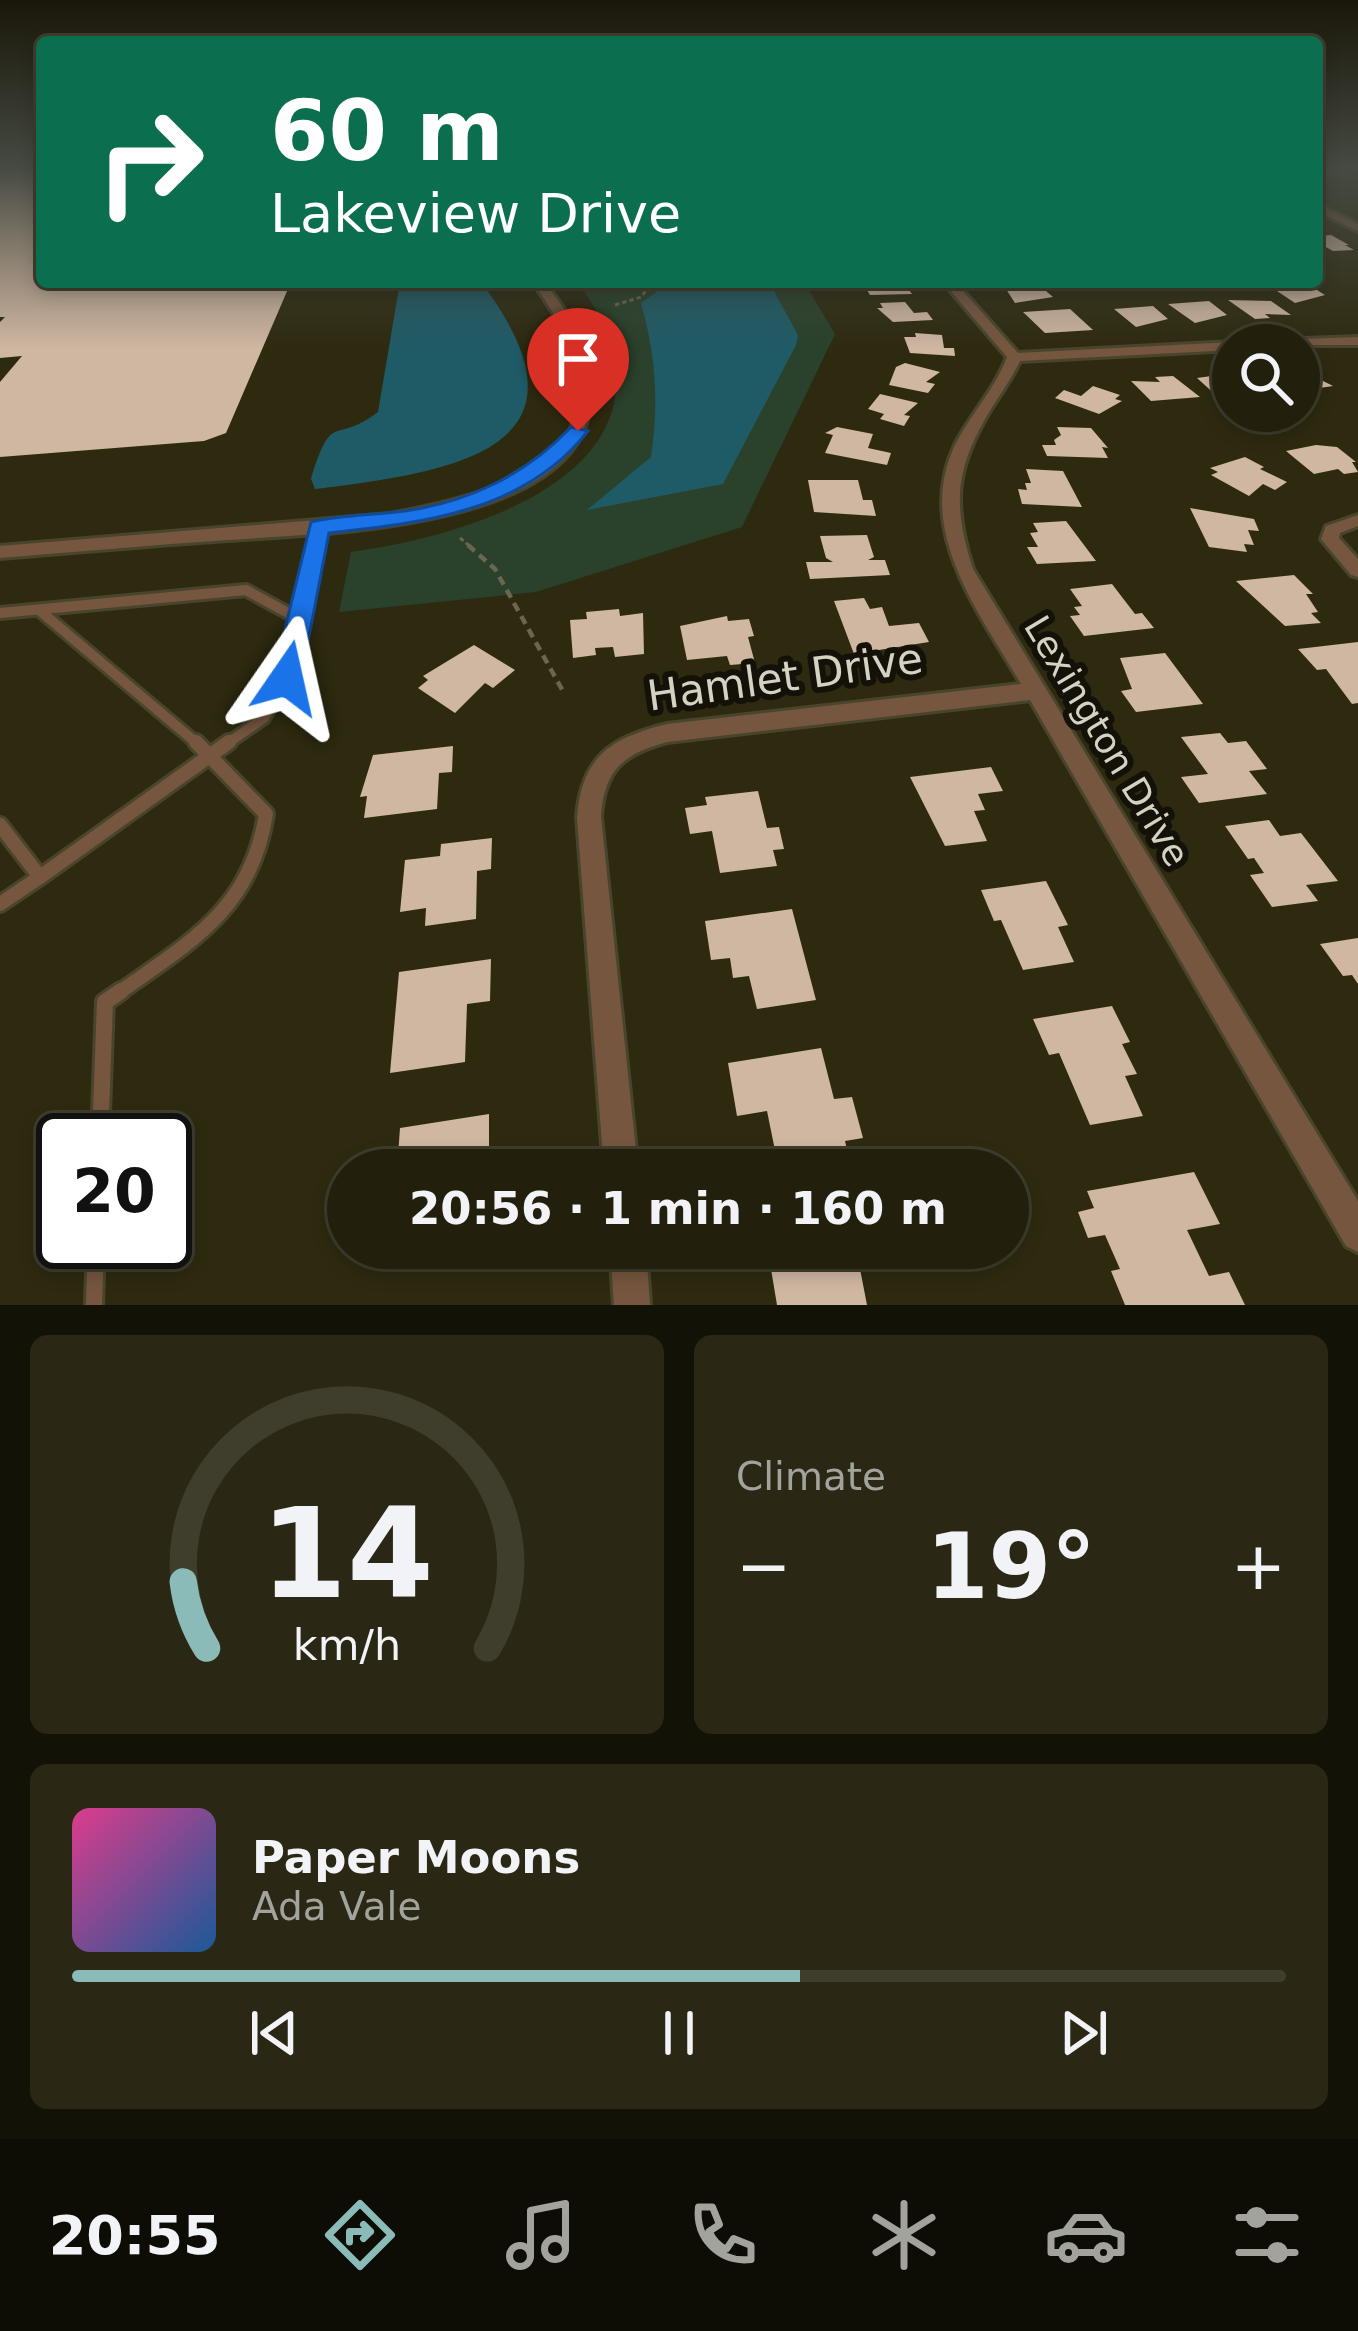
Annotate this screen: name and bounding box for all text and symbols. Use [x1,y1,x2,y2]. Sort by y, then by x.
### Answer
text: 60 m [270,82,504,180]
icon: right [72,84,228,240]
text: Lakeview Drive [270,182,681,245]
pin [527,308,629,431]
map controls [1212,324,1320,432]
button: search [1212,324,1320,432]
icon: arrive [545,326,611,392]
street label: Lexington Drive [1016,609,1198,873]
position arrow [224,615,350,741]
street label: Hamlet Drive [644,633,926,721]
speed limit sign: 20 [36,1113,192,1269]
text: 20:56 · 1 min · 160 m [409,1182,947,1235]
text: Climate [736,1454,886,1499]
text: 14 [260,1481,434,1626]
text: 19° [926,1514,1096,1619]
text: − [736,1528,791,1605]
text: + [1231,1528,1286,1605]
text: km/h [293,1619,401,1669]
text: Paper Moons [252,1831,580,1884]
text: Ada Vale [252,1884,421,1929]
icon: previous [241,2000,307,2066]
icon: pause [646,2000,712,2066]
icon: next [1051,2000,1117,2066]
icon: directions [318,2193,402,2277]
icon: music [499,2193,583,2277]
icon: phone [681,2193,765,2277]
icon: climate [862,2193,946,2277]
icon: car [1044,2193,1128,2277]
icon: filters [1225,2193,1309,2277]
text: 20:55 [49,2204,221,2267]

